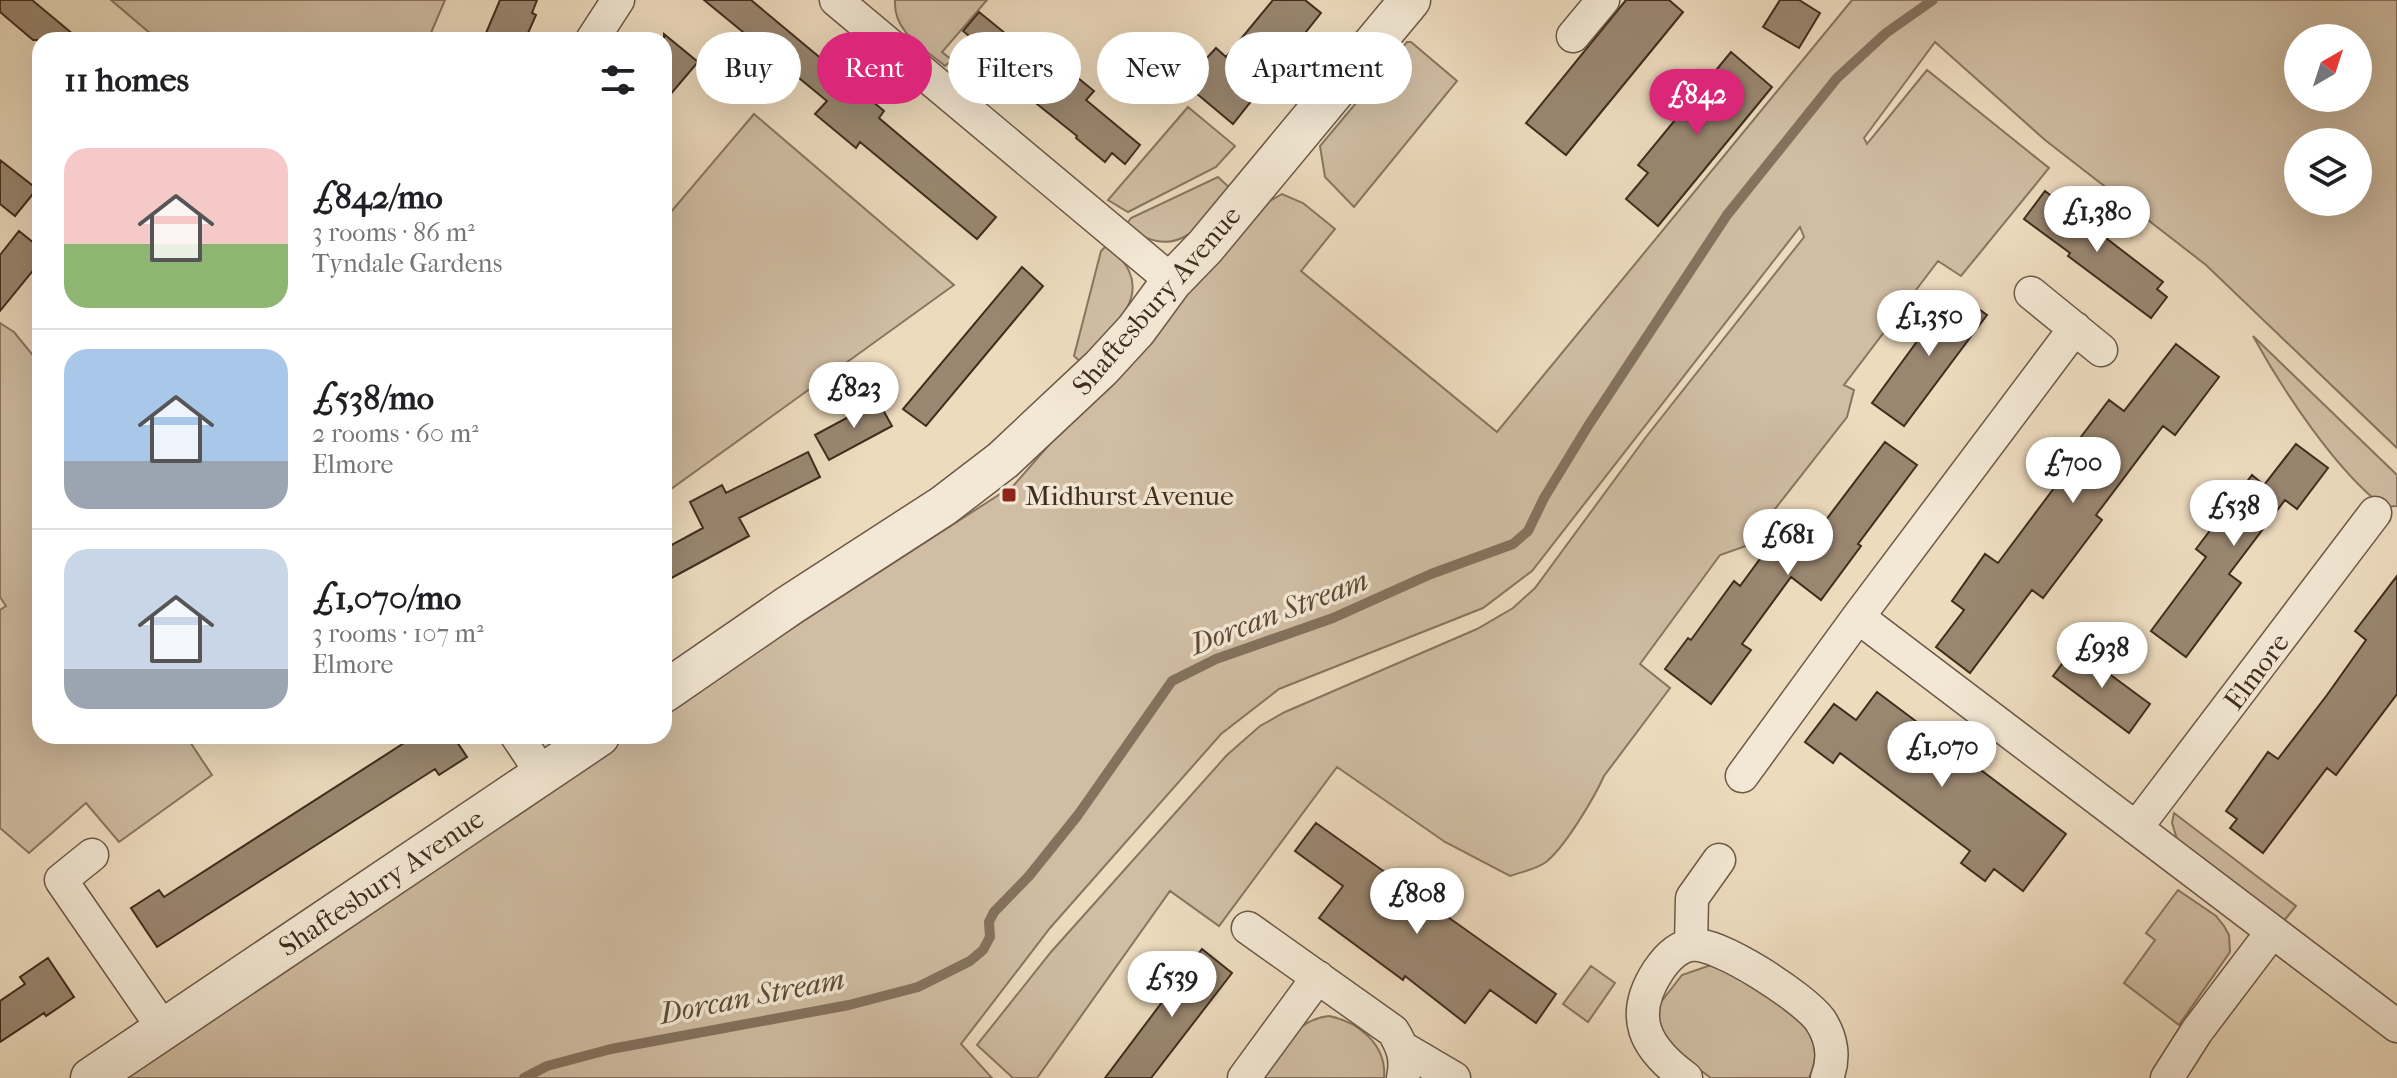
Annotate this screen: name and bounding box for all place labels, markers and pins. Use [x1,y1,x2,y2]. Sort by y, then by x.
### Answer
pin: £842 [1650,69,1744,137]
pin: £1,380 [2032,186,2162,254]
pin: £1,350 [1864,290,1994,358]
pin: £823 [807,362,901,430]
pin: £700 [2026,437,2120,505]
place label: Midhurst Avenue [1025,479,1234,512]
pin: £538 [2187,480,2281,548]
marker: Midhurst Avenue [1000,486,1018,504]
pin: £681 [1741,509,1835,577]
pin: £938 [2055,622,2149,690]
pin: £1,070 [1877,721,2007,789]
pin: £808 [1370,868,1464,936]
pin: £539 [1125,951,1219,1019]

